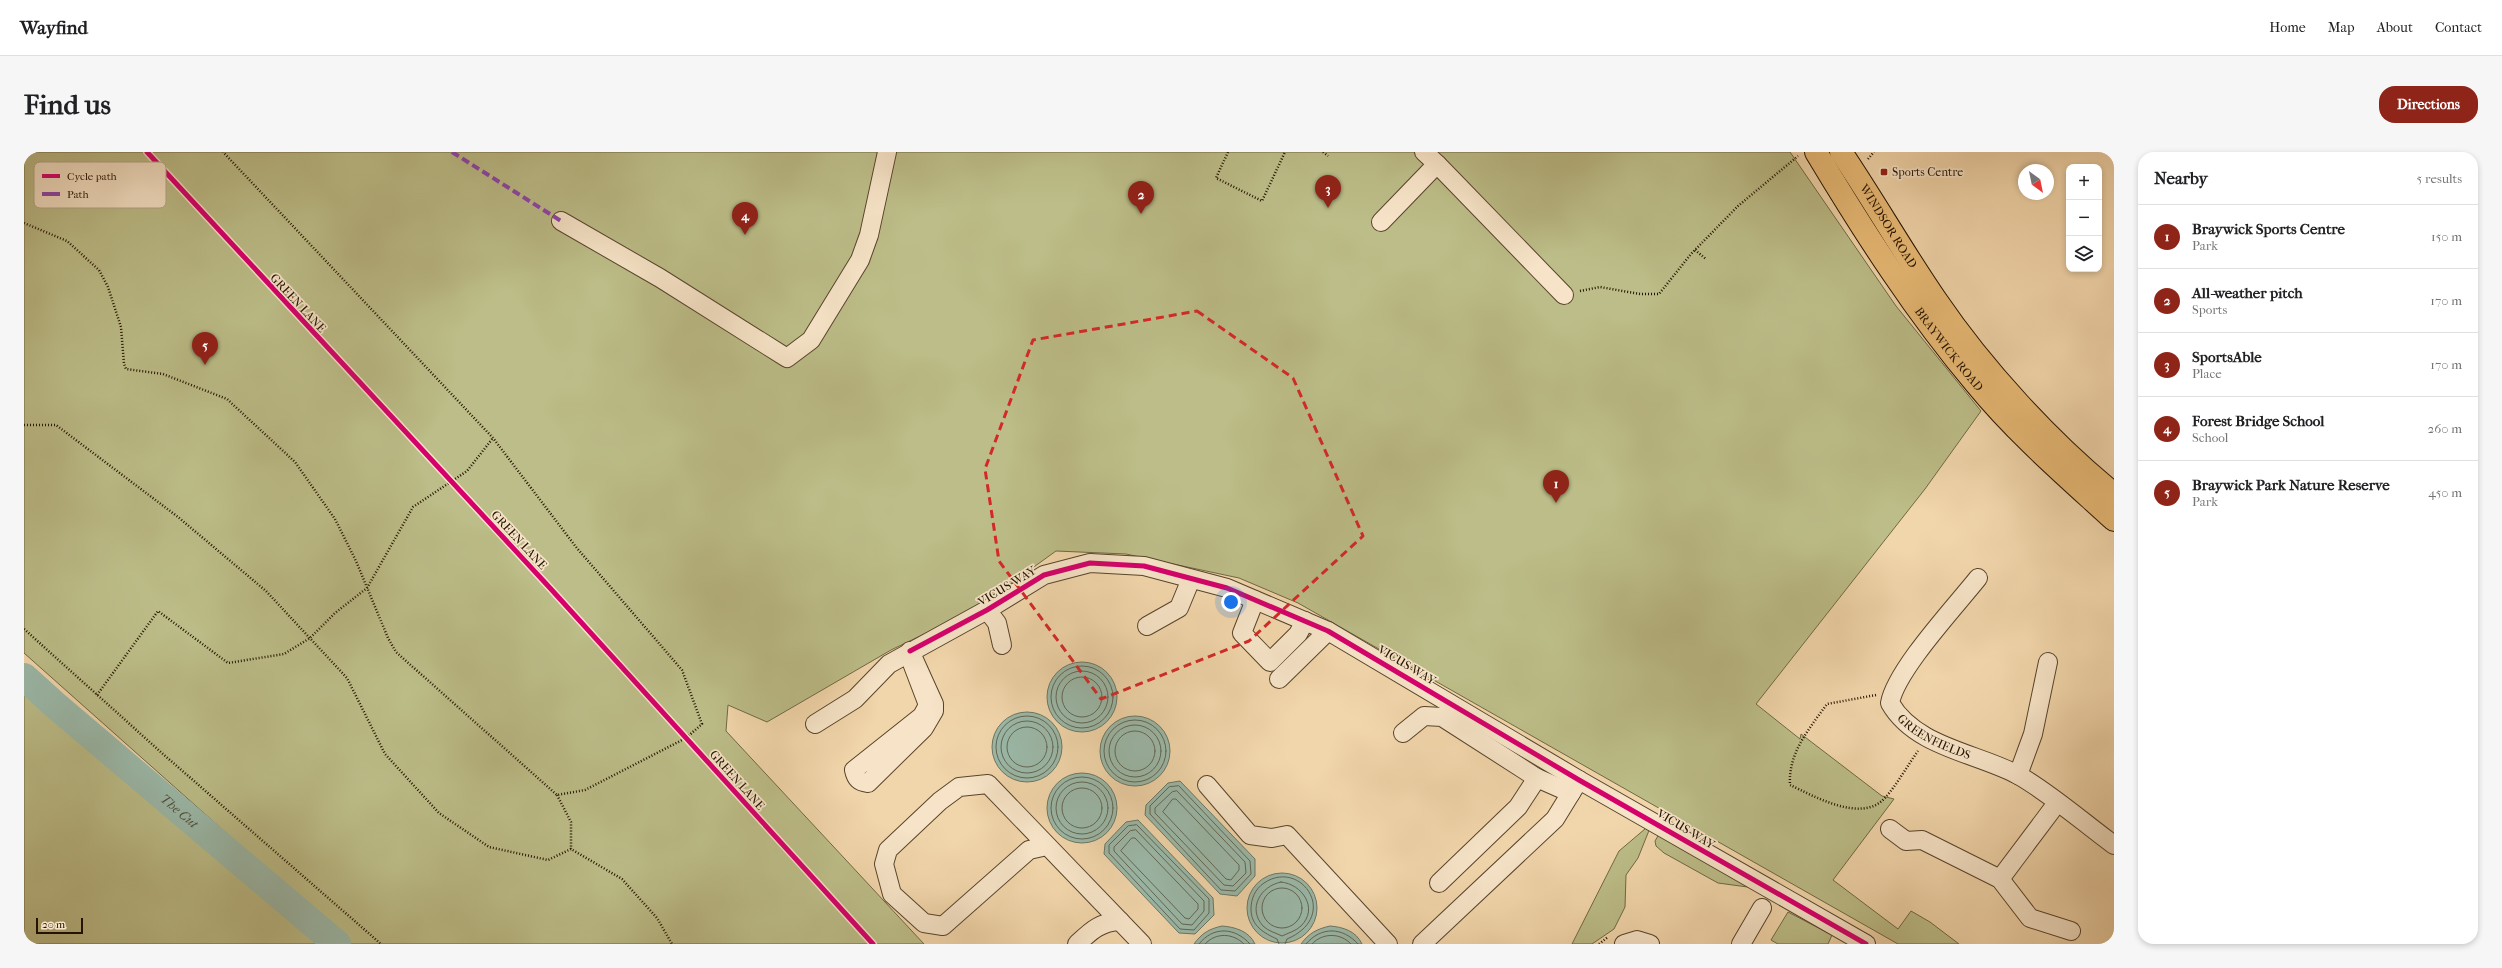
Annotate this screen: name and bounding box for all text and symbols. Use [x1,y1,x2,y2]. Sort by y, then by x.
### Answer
text: Wayfind [20,17,88,39]
text: Home [2269,19,2306,36]
text: Map [2328,19,2355,36]
text: About [2377,19,2413,36]
text: Contact [2435,19,2482,36]
button: Directions [2379,86,2478,123]
text: Find us [24,88,111,121]
legend [34,162,166,208]
north arrow [2018,164,2054,200]
map controls [2066,164,2102,272]
button: + [2066,164,2102,200]
place label: Sports Centre [1892,165,1963,179]
marker: Sports Centre [1879,167,1889,177]
text: Nearby [2154,168,2208,188]
text: Cycle path [67,170,118,183]
text: 5 results [2417,171,2462,186]
pin: 3 [1315,175,1341,208]
pin: 2 [1128,181,1154,214]
street label: WINDSOR ROAD [1856,181,1920,271]
text: Path [67,188,90,201]
button: − [2066,200,2102,236]
pin: 4 [732,202,758,235]
text: Braywick Sports Centre [2192,220,2345,238]
text: 1 [2165,229,2169,244]
text: 150 m [2431,229,2462,244]
button: layers [2066,236,2102,272]
text: Park [2192,238,2218,253]
street label: GREEN LANE [267,271,329,335]
text: All-weather pitch [2192,284,2303,302]
text: 2 [2164,293,2170,308]
text: 170 m [2430,293,2462,308]
text: Sports [2192,302,2227,317]
street label: BRAYWICK ROAD [1912,305,1986,394]
pin: 5 [192,332,218,365]
text: SportsAble [2192,348,2262,366]
text: 3 [2164,357,2170,372]
text: 170 m [2430,357,2462,372]
text: Place [2192,366,2222,381]
text: Forest Bridge School [2192,412,2324,430]
text: 4 [2163,421,2171,436]
text: 260 m [2428,421,2462,436]
text: School [2192,430,2228,445]
pin: 1 [1543,470,1569,503]
text: Braywick Park Nature Reserve [2192,476,2390,494]
text: 5 [2164,485,2170,500]
text: 450 m [2428,485,2462,500]
text: Park [2192,494,2218,509]
street label: GREEN LANE [488,508,550,572]
street label: VICUS WAY [975,563,1039,609]
your location [1221,592,1241,612]
street label: VICUS WAY [1375,642,1439,688]
street label: GREENFIELDS [1894,711,1973,762]
street label: GREEN LANE [707,747,767,813]
water label: The Cut [158,790,202,831]
street label: VICUS WAY [1654,806,1718,852]
scale bar [36,916,83,935]
text: 20 m [42,918,65,931]

